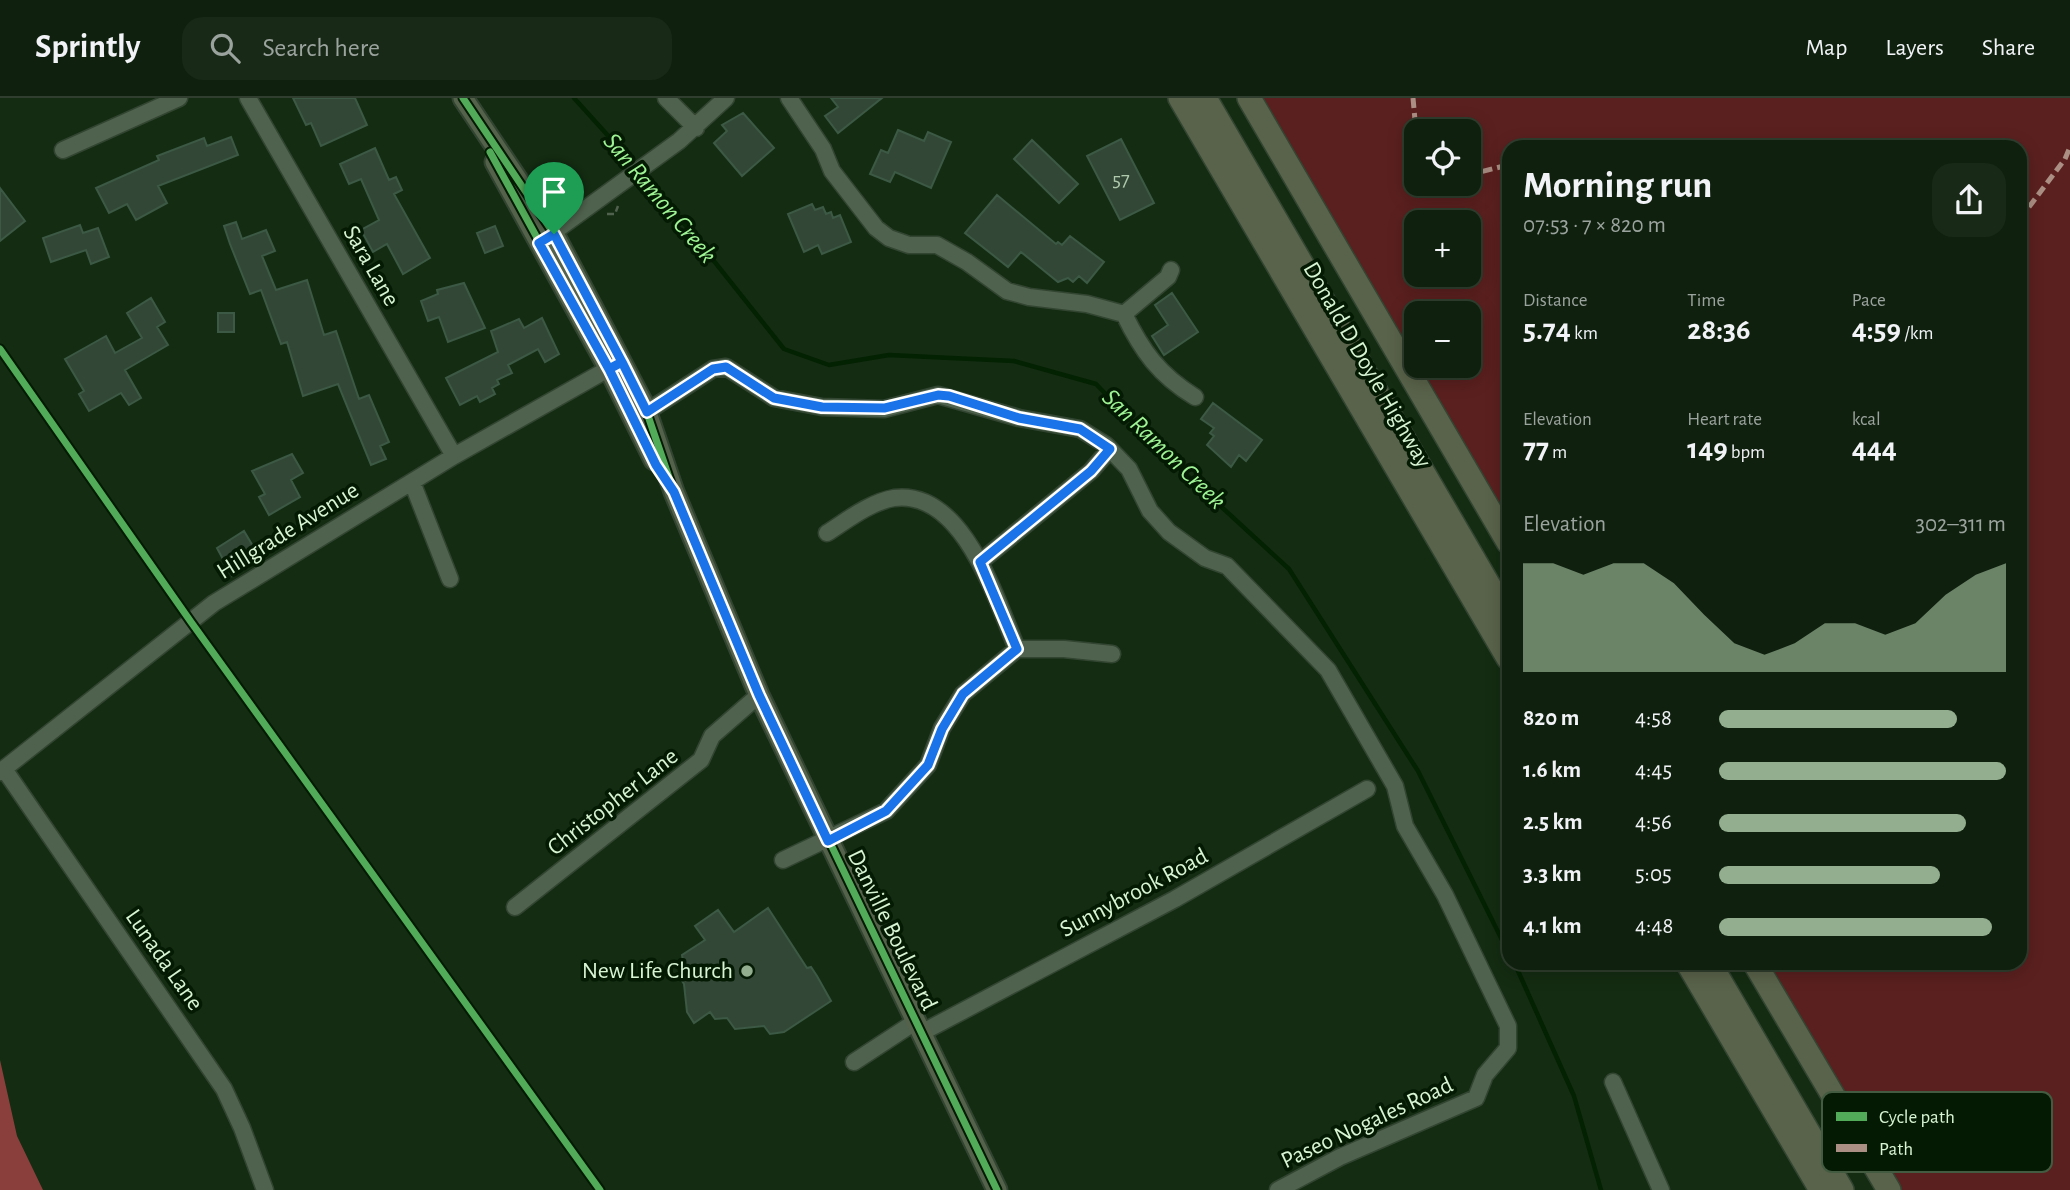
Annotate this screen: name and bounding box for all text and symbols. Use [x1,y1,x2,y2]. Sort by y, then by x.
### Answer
search box [182,17,672,80]
icon: search [206,29,244,67]
text: Sprintly [35,31,140,64]
text: Search here [262,35,380,61]
text: Map [1805,36,1847,60]
text: Layers [1885,36,1944,60]
text: Share [1982,36,2035,60]
map controls [1404,119,1481,378]
button: locate [1404,119,1481,196]
water label: San Ramon Creek [598,128,722,268]
pin [524,162,584,234]
button: share [1932,163,2006,237]
text: Morning run [1523,167,1712,205]
house number: 57 [1112,169,1130,190]
icon: arrive [535,173,573,211]
button: + [1404,210,1481,287]
text: 07:53 · 7 × 820 m [1523,214,1666,237]
street label: Sara Lane [338,222,404,310]
street label: Donald D Doyle Highway [1298,258,1436,472]
text: Distance [1523,291,1587,310]
text: Time [1687,291,1725,310]
text: Pace [1852,291,1886,310]
button: − [1404,301,1481,378]
text: 5.74 [1523,315,1571,345]
text: 28:36 [1687,315,1751,345]
text: 4:59 [1852,315,1901,345]
text: km [1571,324,1598,343]
text: /km [1901,324,1934,343]
water label: San Ramon Creek [1097,384,1231,514]
text: Elevation [1523,410,1592,429]
text: Heart rate [1687,410,1762,429]
text: kcal [1852,410,1881,429]
text: 77 [1523,434,1549,464]
text: 149 [1687,434,1728,464]
text: 444 [1852,434,1897,464]
text: m [1549,443,1567,462]
text: bpm [1728,443,1765,462]
street label: Hillgrade Avenue [213,478,363,584]
text: Elevation [1523,513,1606,536]
text: 302–311 m [1915,513,2006,536]
text: 820 m [1523,707,1579,730]
text: 4:58 [1635,707,1672,730]
street label: Christopher Lane [543,744,683,860]
text: 1.6 km [1523,759,1581,782]
text: 4:45 [1635,759,1672,782]
text: 2.5 km [1523,811,1582,834]
text: 4:56 [1635,811,1672,834]
street label: Sunnybrook Road [1056,844,1212,942]
street label: Danville Boulevard [843,846,941,1014]
text: 3.3 km [1523,863,1582,886]
text: 5:05 [1635,863,1672,886]
street label: Lunada Lane [121,905,207,1015]
text: 4.1 km [1523,915,1582,938]
text: 4:48 [1635,915,1673,938]
place label: New Life Church [582,959,733,983]
marker: New Life Church [739,963,755,979]
street label: Paseo Nogales Road [1277,1073,1457,1173]
legend [1822,1092,2052,1172]
text: Cycle path [1879,1108,1955,1127]
text: Path [1879,1140,1913,1159]

